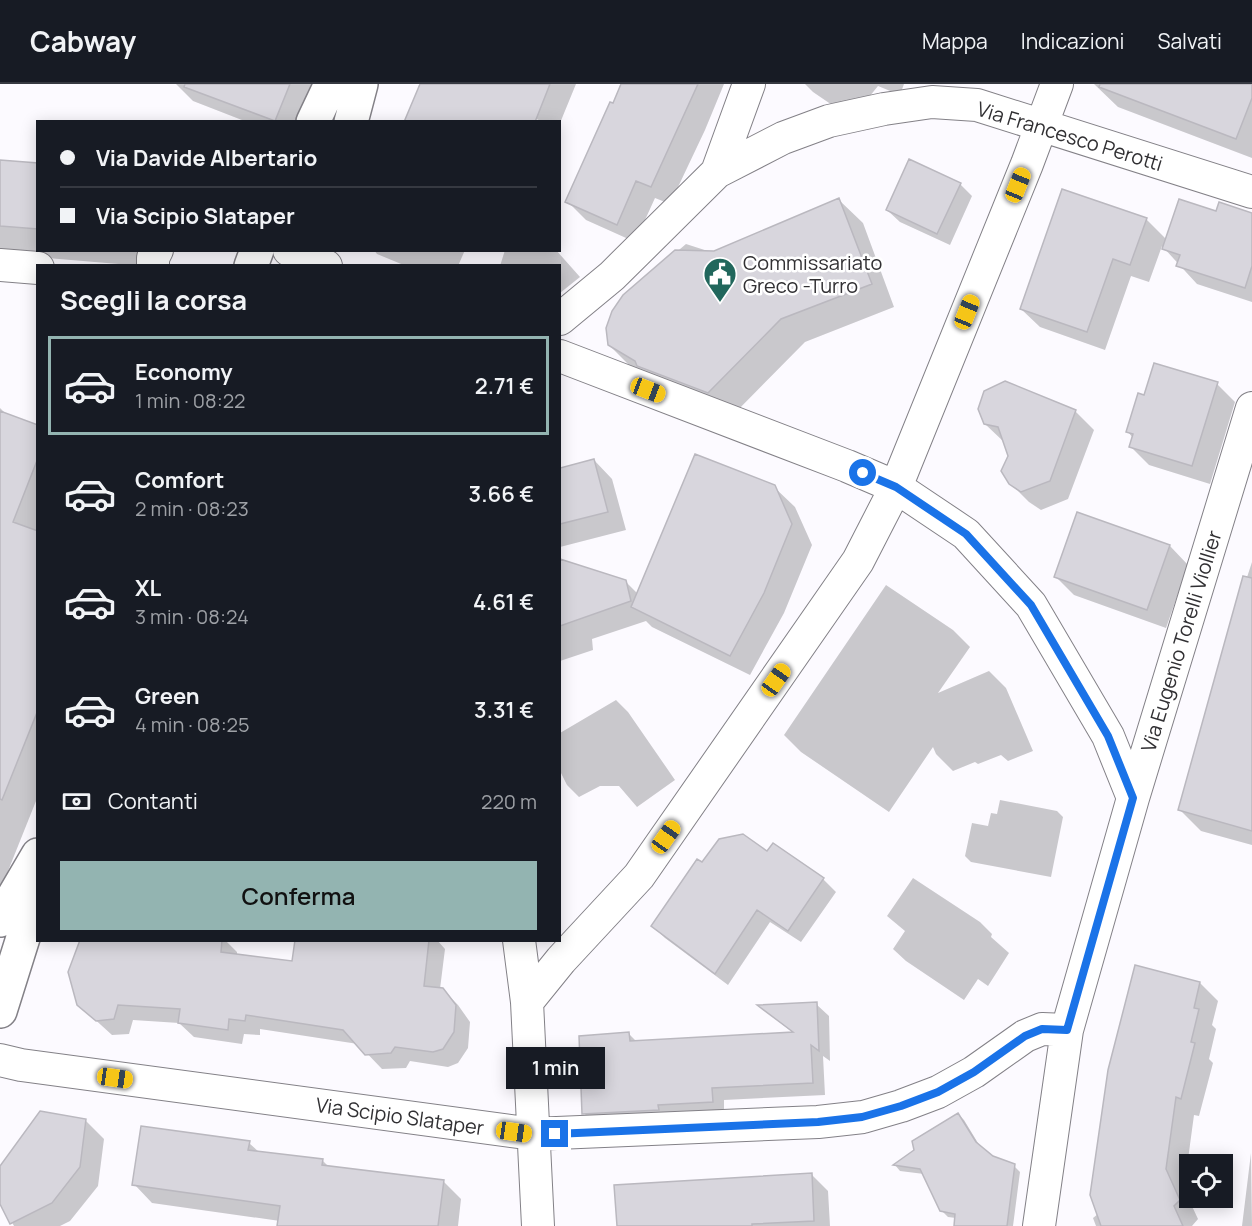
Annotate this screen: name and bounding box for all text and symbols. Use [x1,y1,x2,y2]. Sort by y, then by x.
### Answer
text: Cabway [30,22,136,60]
text: Mappa [922,27,988,55]
text: Indicazioni [1021,27,1124,55]
text: Salvati [1157,27,1222,55]
street label: Via Francesco Perotti [974,95,1166,177]
text: Via Davide Albertario [96,143,317,173]
car [1003,165,1033,205]
text: Via Scipio Slataper [96,201,295,231]
place label: Commissariato Greco -Turro [743,249,882,299]
public building icon: Commissariato Greco -Turro [702,256,738,303]
text: Scegli la corsa [60,281,247,318]
car [952,292,982,332]
text: Economy [135,357,233,387]
icon: car [63,359,117,413]
text: 2.71 € [475,371,534,401]
car [628,375,668,405]
text: 1 min · 08:22 [135,387,245,414]
route start [849,459,876,486]
text: Comfort [135,465,224,495]
icon: car [63,467,117,521]
text: 3.66 € [469,479,534,509]
text: 2 min · 08:23 [135,495,249,522]
street label: Via Eugenio Torelli Viollier [1134,527,1228,755]
text: XL [135,573,161,603]
icon: car [63,575,117,629]
text: 4.61 € [473,587,534,617]
text: 3 min · 08:24 [135,603,249,630]
car [758,660,794,700]
text: Green [135,681,200,711]
icon: car [63,683,117,737]
text: 3.31 € [474,695,534,725]
text: 4 min · 08:25 [135,711,250,738]
icon: cash [60,785,93,818]
text: Contanti [108,786,198,816]
text: 220 m [481,788,537,815]
car [648,817,684,857]
button: Conferma [60,861,537,930]
callout: 1 min [506,1047,604,1089]
text: 1 min [532,1054,579,1081]
car [96,1067,134,1089]
street label: Via Scipio Slataper [314,1091,486,1141]
route end [541,1120,568,1147]
car [495,1121,533,1143]
map controls [1179,1154,1233,1208]
button: locate [1179,1154,1233,1208]

